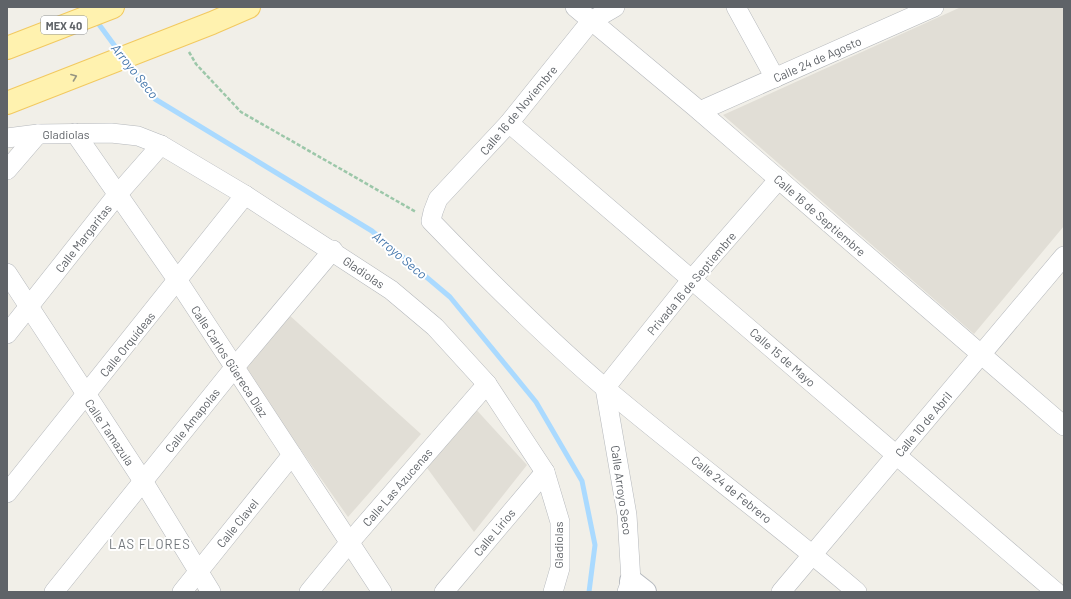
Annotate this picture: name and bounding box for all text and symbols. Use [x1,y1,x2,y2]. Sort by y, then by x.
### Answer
road number: MEX 40 [41,16,87,34]
street label: Calle 24 de Agosto [771,33,863,85]
water label: Arroyo Seco [108,40,162,102]
street label: Calle 16 de Noviembre [476,62,560,158]
one-way arrow [71,73,78,81]
street label: Gladiolas [42,127,90,141]
street label: Calle 16 de Septiembre [771,171,869,259]
street label: Calle Margaritas [52,201,114,275]
water label: Arroyo Seco [370,228,430,282]
street label: Privada 16 de Septiembre [644,229,738,337]
street label: Gladiolas [341,253,388,291]
street label: Calle Carlos Güereca Díaz [189,303,271,419]
street label: Calle Orquídeas [96,308,158,379]
street label: Calle 15 de Mayo [747,325,819,389]
street label: Calle Amapolas [162,385,222,455]
street label: Calle 10 de Abril [892,389,954,459]
street label: Calle Tamazula [83,396,137,468]
street label: Calle Arroyo Seco [609,444,635,536]
street label: Calle Las Azucenas [359,445,435,529]
street label: Calle 24 de Febrero [689,452,775,526]
street label: Calle Clavel [213,496,261,550]
street label: Calle Lirios [470,505,518,558]
street label: Gladiolas [551,521,565,569]
district label: LAS FLORES [109,536,191,552]

